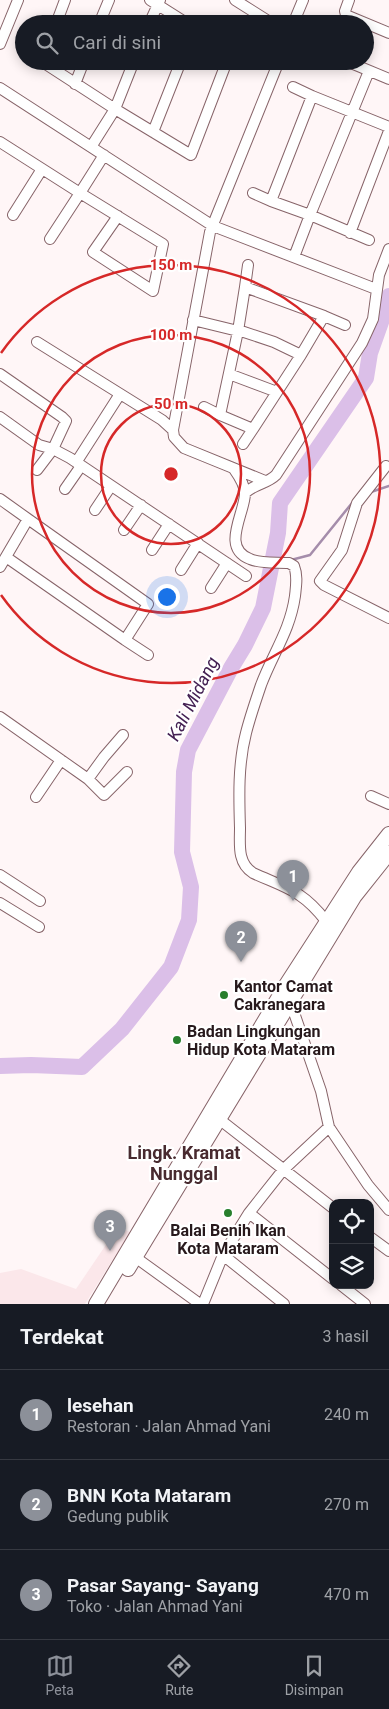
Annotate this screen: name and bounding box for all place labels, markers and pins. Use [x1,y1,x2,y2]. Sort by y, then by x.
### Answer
centre of rings [162,465,180,483]
pin: 1 [277,860,309,901]
pin: 2 [225,921,257,962]
place label: Kantor Camat Cakranegara [234,977,333,1014]
marker: Kantor Camat Cakranegara [218,989,230,1001]
place label: Badan Lingkungan Hidup Kota Mataram [187,1022,335,1059]
marker: Badan Lingkungan Hidup Kota Mataram [171,1034,183,1046]
marker: Balai Benih Ikan Kota Mataram [222,1207,234,1219]
pin: 3 [94,1210,126,1251]
place label: Balai Benih Ikan Kota Mataram [170,1221,286,1258]

